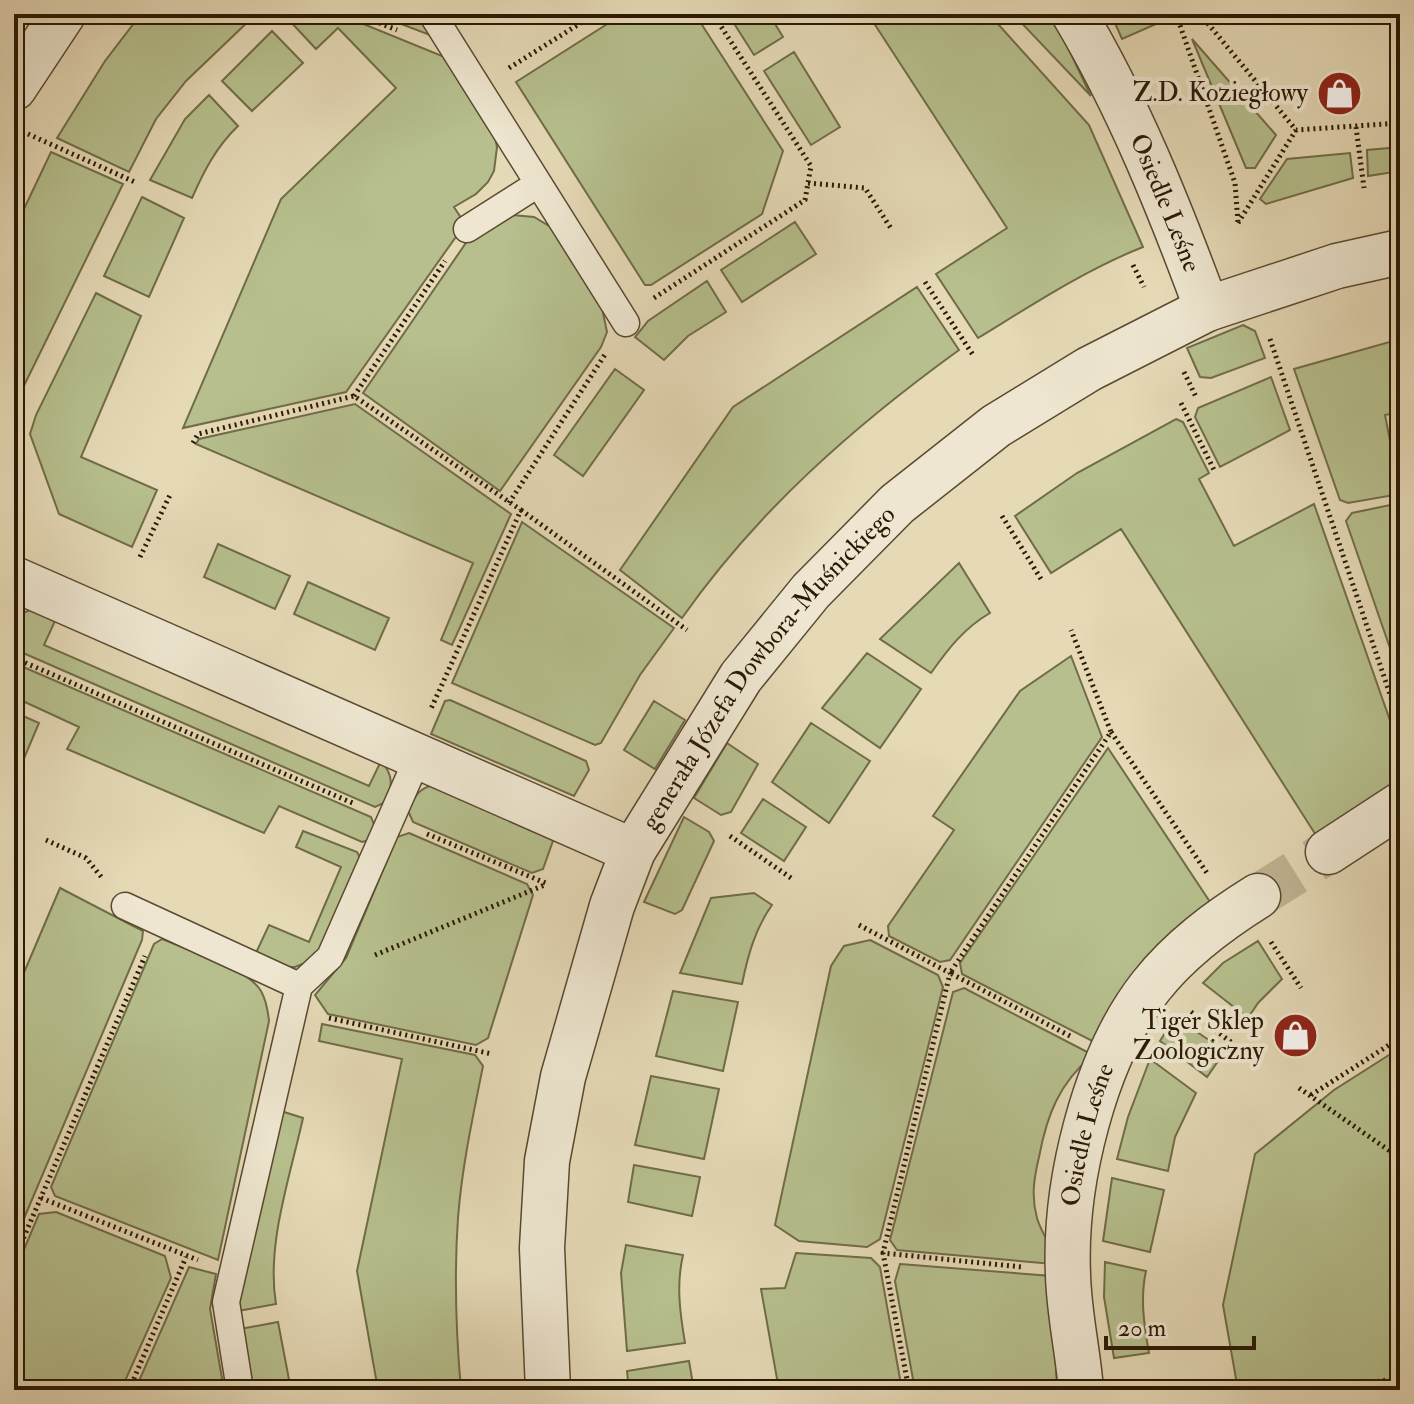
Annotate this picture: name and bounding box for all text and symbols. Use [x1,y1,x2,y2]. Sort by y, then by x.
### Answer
shop icon: Z.D. Koziegłowy [1315,69,1363,117]
place label: Z.D. Koziegłowy [1133,77,1309,109]
street label: Osiedle Leśne [1122,129,1208,277]
street label: generała Józefa Dowbora-Muśnickiego [634,499,902,836]
place label: Tiger Sklep Zoologiczny [1133,1005,1265,1067]
shop icon: Tiger Sklep Zoologiczny [1271,1012,1319,1060]
street label: Osiedle Leśne [1055,1058,1121,1208]
scale bar [1106,1300,1254,1350]
text: 20 m [1118,1313,1167,1344]

